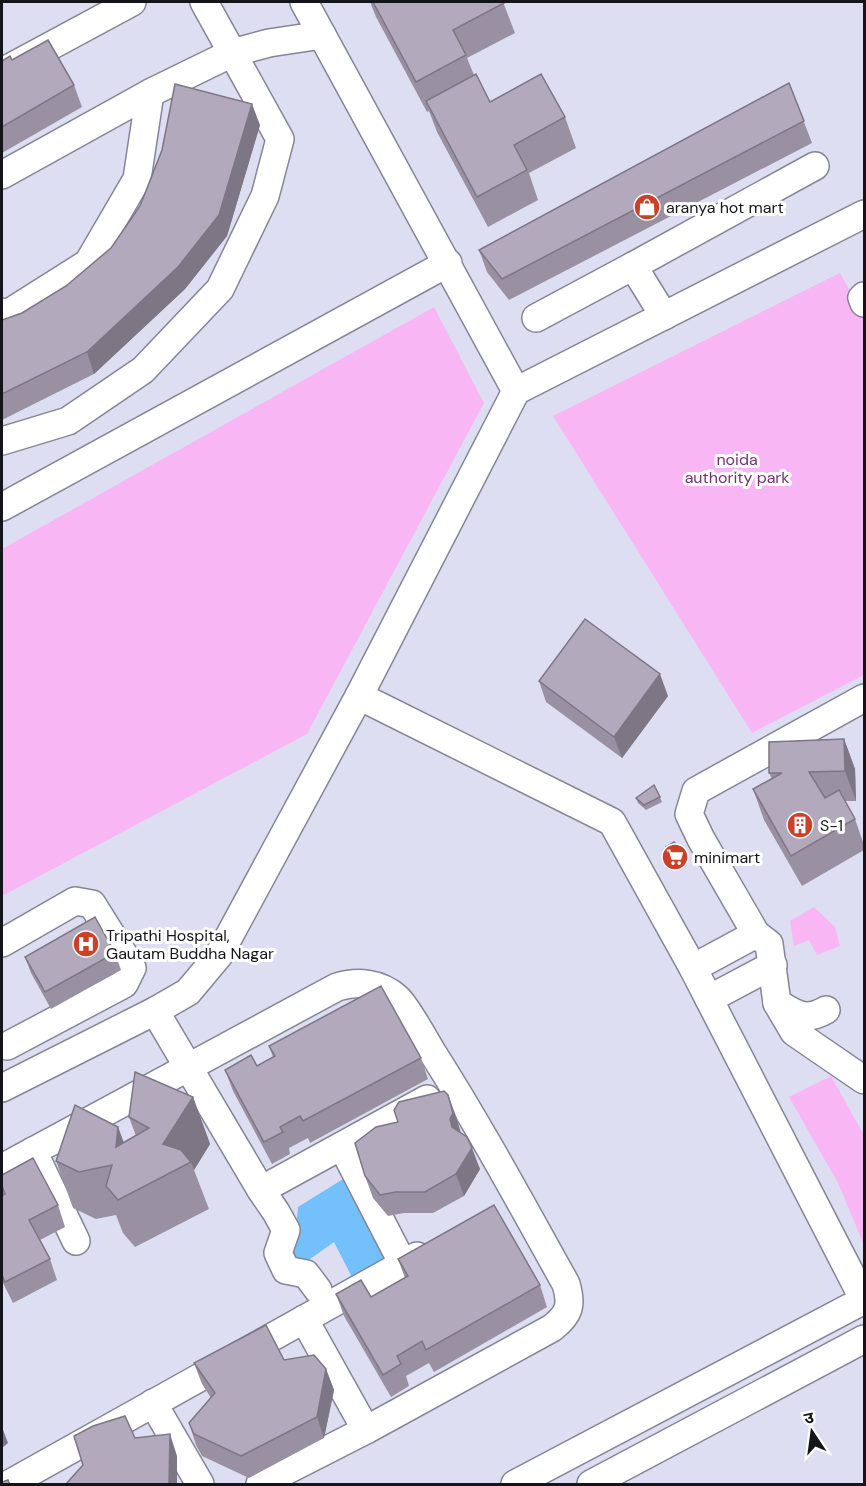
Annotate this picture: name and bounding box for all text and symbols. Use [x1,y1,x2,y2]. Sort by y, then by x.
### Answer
shop icon: aranya hot mart [632,192,662,222]
place label: aranya hot mart [666,197,784,218]
park label: noida authority park [685,449,789,488]
building icon: S-1 [785,810,815,840]
place label: S-1 [820,815,843,836]
supermarket icon: minimart [660,842,690,872]
place label: minimart [694,847,760,868]
place label: Tripathi Hospital, Gautam Buddha Nagar [106,925,274,964]
hospital icon: Tripathi Hospital, Gautam Buddha Nagar [71,929,101,959]
north arrow [782,1402,842,1462]
text: उ [802,1406,816,1429]

